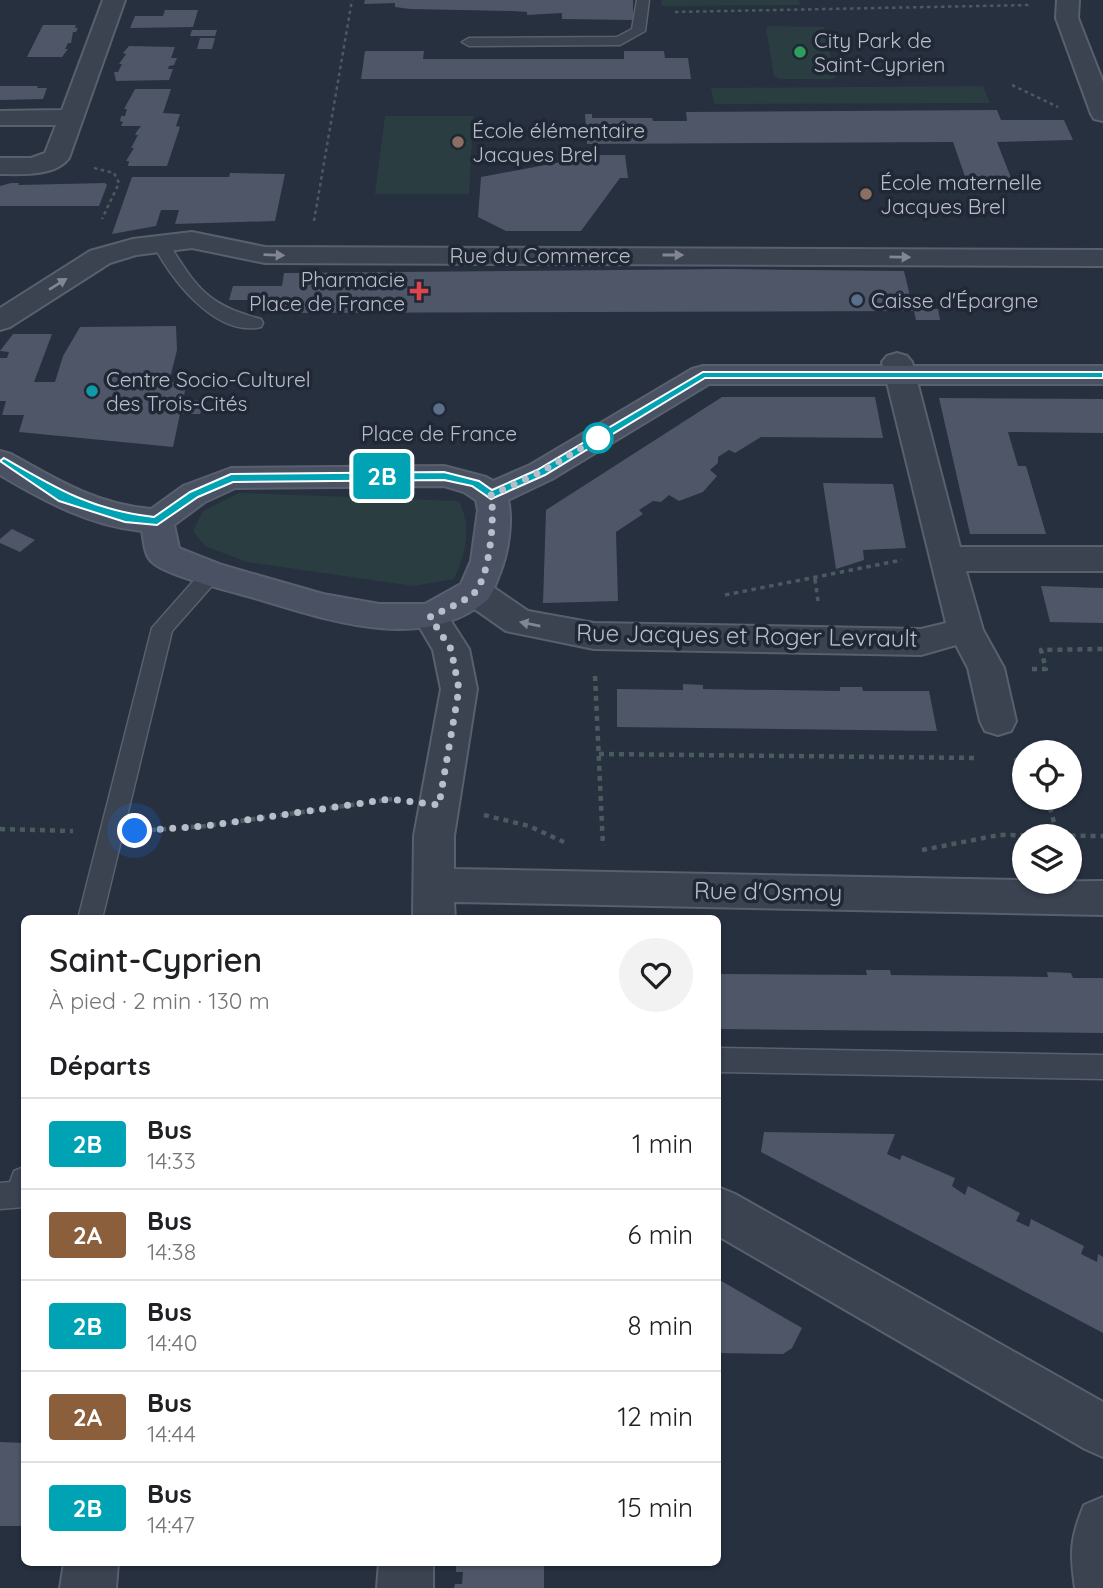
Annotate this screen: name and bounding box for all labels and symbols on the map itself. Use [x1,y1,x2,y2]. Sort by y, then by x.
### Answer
place label: City Park de Saint-Cyprien [814,27,945,77]
marker: City Park de Saint-Cyprien [792,44,808,60]
place label: École élémentaire Jacques Brel [472,117,645,167]
marker: École élémentaire Jacques Brel [450,134,466,150]
place label: École maternelle Jacques Brel [880,169,1042,219]
marker: École maternelle Jacques Brel [858,186,874,202]
street label: Rue du Commerce [449,242,631,268]
one-way arrow [263,249,285,260]
one-way arrow [662,249,684,261]
one-way arrow [889,251,911,262]
place label: Pharmacie Place de France [249,266,405,316]
one-way arrow [48,278,67,291]
marker: Pharmacie Place de France [411,283,427,299]
place label: Caisse d'Épargne [871,287,1038,313]
marker: Caisse d'Épargne [849,292,865,308]
place label: Centre Socio-Culturel des Trois-Cités [106,366,311,416]
marker: Centre Socio-Culturel des Trois-Cités [84,383,100,399]
marker: Place de France [431,401,447,417]
place label: Place de France [361,420,517,446]
unlabelled marker [583,423,613,453]
line badge: 2B [350,453,414,499]
street label: Rue Jacques et Roger Levrault [576,617,918,653]
one-way arrow [519,618,541,629]
your location [117,813,152,848]
street label: Rue d'Osmoy [694,875,842,907]

